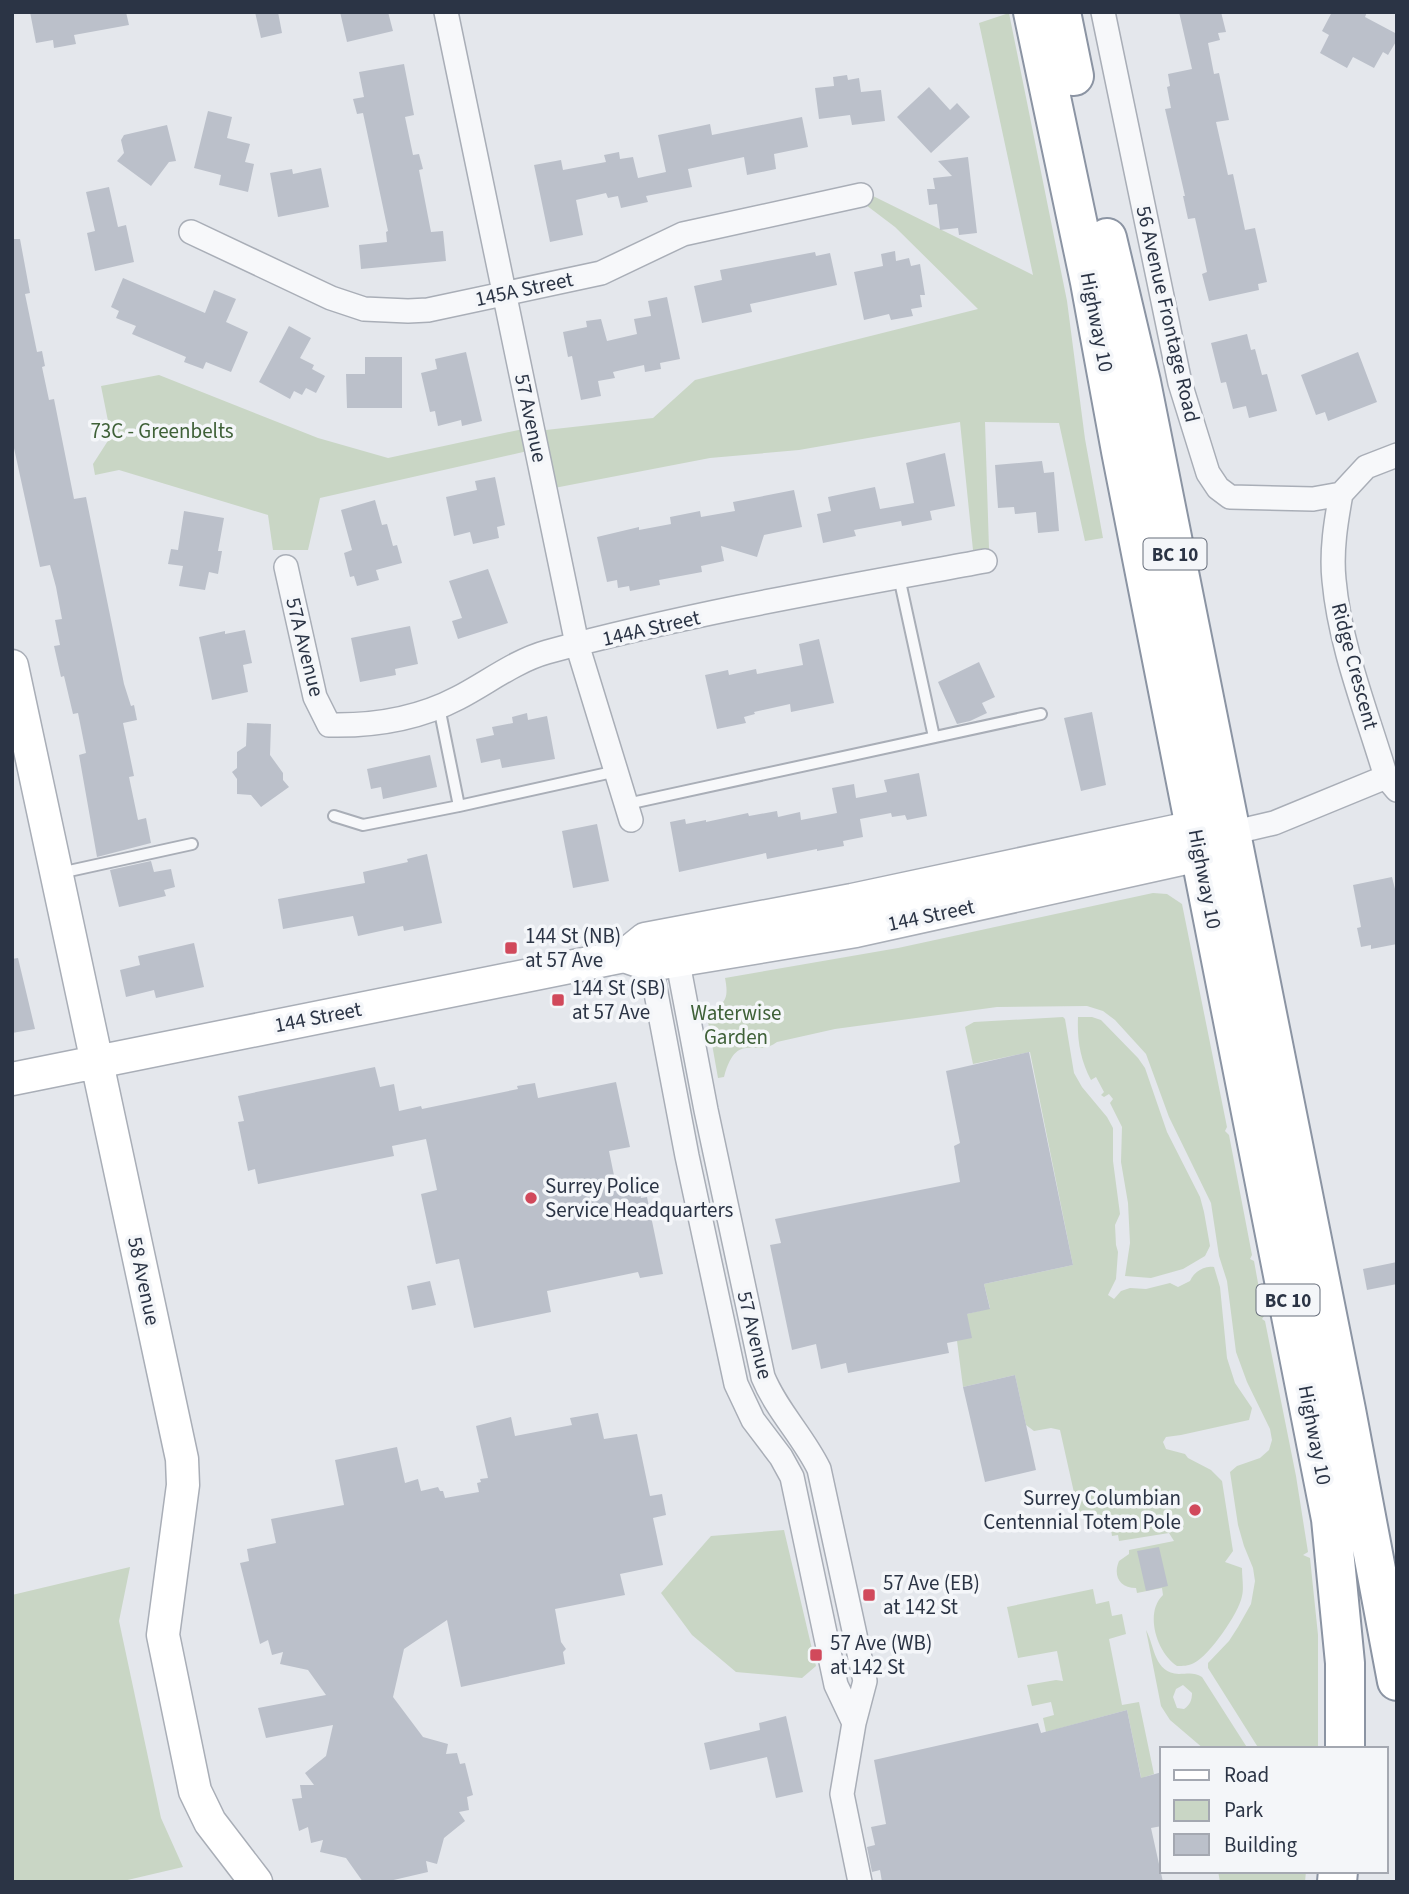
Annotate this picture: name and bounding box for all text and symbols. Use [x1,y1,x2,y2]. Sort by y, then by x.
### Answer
street label: 56 Avenue Frontage Road [1129,203,1207,425]
street label: 145A Street [472,264,576,314]
street label: Highway 10 [1073,269,1121,375]
street label: 57 Avenue [507,371,555,465]
park label: 73C - Greenbelts [90,416,234,446]
road number: BC 10 [1144,538,1206,569]
street label: 57A Avenue [278,594,332,700]
street label: Ridge Crescent [1324,599,1386,733]
street label: 144A Street [599,602,703,654]
street label: Highway 10 [1181,826,1229,932]
street label: 144 Street [885,891,977,939]
place label: 144 St (NB) at 57 Ave [525,921,621,975]
marker: 144 St (NB) at 57 Ave [503,940,519,956]
place label: 144 St (SB) at 57 Ave [572,973,666,1027]
marker: 144 St (SB) at 57 Ave [550,992,566,1008]
street label: 144 Street [272,994,364,1040]
park label: Waterwise Garden [691,998,781,1052]
place label: Surrey Police Service Headquarters [545,1171,734,1225]
marker: Surrey Police Service Headquarters [523,1190,539,1206]
street label: 58 Avenue [120,1234,168,1328]
road number: BC 10 [1256,1284,1320,1316]
street label: 57 Avenue [730,1288,780,1382]
street label: Highway 10 [1291,1382,1339,1488]
place label: Surrey Columbian Centennial Totem Pole [983,1483,1181,1537]
marker: Surrey Columbian Centennial Totem Pole [1187,1502,1203,1518]
place label: 57 Ave (EB) at 142 St [883,1568,980,1622]
marker: 57 Ave (EB) at 142 St [861,1587,877,1603]
place label: 57 Ave (WB) at 142 St [830,1628,932,1682]
marker: 57 Ave (WB) at 142 St [808,1647,824,1663]
legend [1160,1747,1388,1873]
text: Road [1224,1760,1269,1790]
text: Park [1224,1795,1264,1825]
text: Building [1224,1830,1298,1860]

